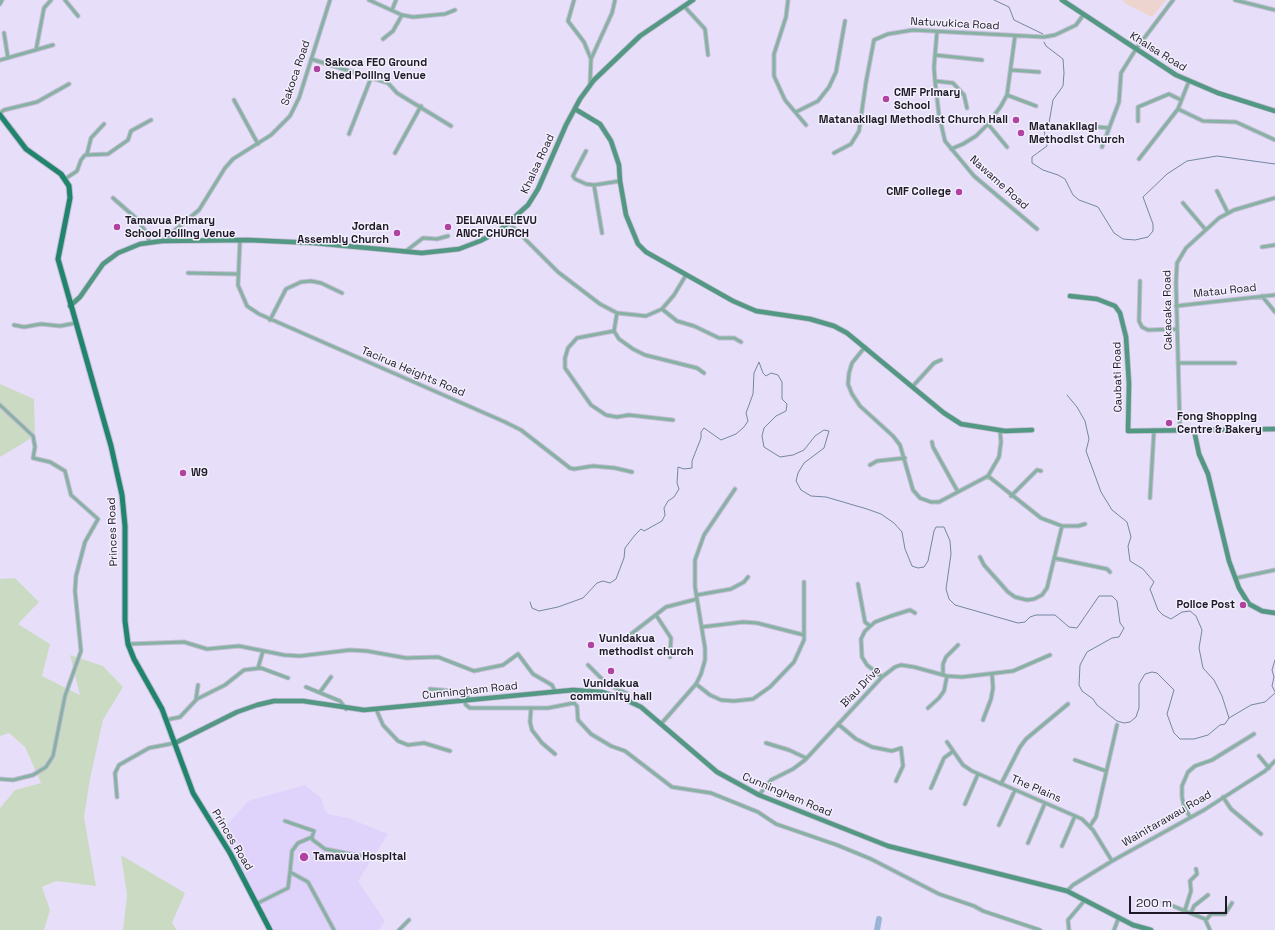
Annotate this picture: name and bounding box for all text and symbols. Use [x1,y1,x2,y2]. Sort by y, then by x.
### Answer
street label: Natuvukica Road [910,15,1000,33]
street label: Khalsa Road [1127,29,1189,75]
street label: Sakoca Road [279,39,313,107]
place label: Sakoca FEO Ground Shed Polling Venue [325,56,427,82]
marker: Sakoca FEO Ground Shed Polling Venue [312,64,322,74]
place label: CMF Primary School [894,86,960,112]
marker: CMF Primary School [881,94,891,104]
place label: Matanakilagi Methodist Church Hall [819,113,1008,127]
marker: Matanakilagi Methodist Church Hall [1011,115,1021,125]
place label: Matanakilagi Methodist Church [1029,120,1125,146]
marker: Matanakilagi Methodist Church [1016,128,1026,138]
street label: Khalsa Road [518,132,558,196]
street label: Nawame Road [967,153,1031,213]
place label: CMF College [886,185,951,199]
marker: CMF College [954,187,964,197]
place label: Tamavua Primary School Polling Venue [125,214,235,240]
place label: DELAIVALELEVU ANCF CHURCH [456,214,537,240]
place label: Jordan Assembly Church [297,220,389,246]
marker: Tamavua Primary School Polling Venue [112,222,122,232]
marker: DELAIVALELEVU ANCF CHURCH [443,222,453,232]
marker: Jordan Assembly Church [392,228,402,238]
street label: Cakacaka Road [1161,270,1175,350]
street label: Matau Road [1193,281,1257,301]
street label: Caubati Road [1111,342,1125,412]
street label: Tacirua Heights Road [359,344,467,400]
place label: Fong Shopping Centre & Bakery [1177,410,1262,436]
marker: Fong Shopping Centre & Bakery [1164,418,1174,428]
place label: W9 [191,466,208,480]
marker: W9 [178,468,188,478]
street label: Princes Road [105,497,121,567]
place label: Police Post [1176,598,1235,612]
marker: Police Post [1238,600,1248,610]
place label: Vunidakua methodist church [599,632,694,658]
marker: Vunidakua methodist church [586,640,596,650]
street label: Biau Drive [838,664,884,710]
marker: Vunidakua community hall [606,666,616,676]
place label: Vunidakua community hall [570,677,652,703]
street label: Cunningham Road [422,679,518,703]
street label: Cunningham Road [740,770,834,820]
street label: The Plains [1009,772,1063,806]
street label: Wainitarawau Road [1120,788,1214,850]
street label: Princes Road [209,807,255,873]
place label: Tamavua Hospital [313,850,406,864]
marker: Tamavua Hospital [298,851,310,863]
scale bar [1131,888,1229,914]
text: 200 m [1136,895,1172,911]

